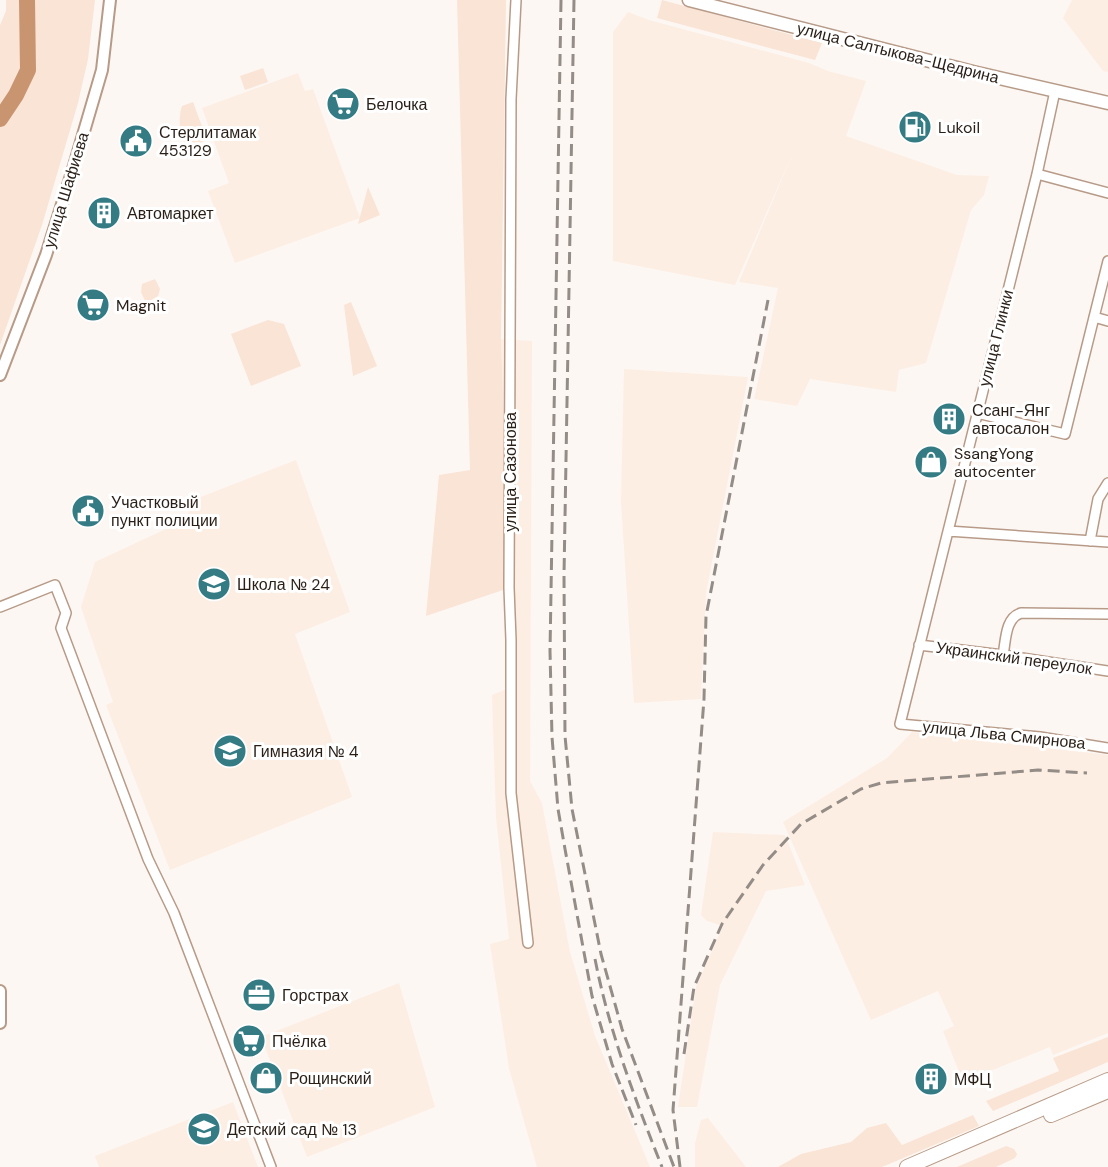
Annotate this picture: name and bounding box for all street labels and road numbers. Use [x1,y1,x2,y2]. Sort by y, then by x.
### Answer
street label: улица Салтыкова-Щедрина [795,18,1001,88]
street label: улица Шафиева [38,129,94,250]
street label: улица Глинки [974,287,1018,389]
street label: улица Сазонова [500,412,521,532]
street label: Украинский переулок [935,637,1094,679]
street label: улица Льва Смирнова [921,716,1087,754]

